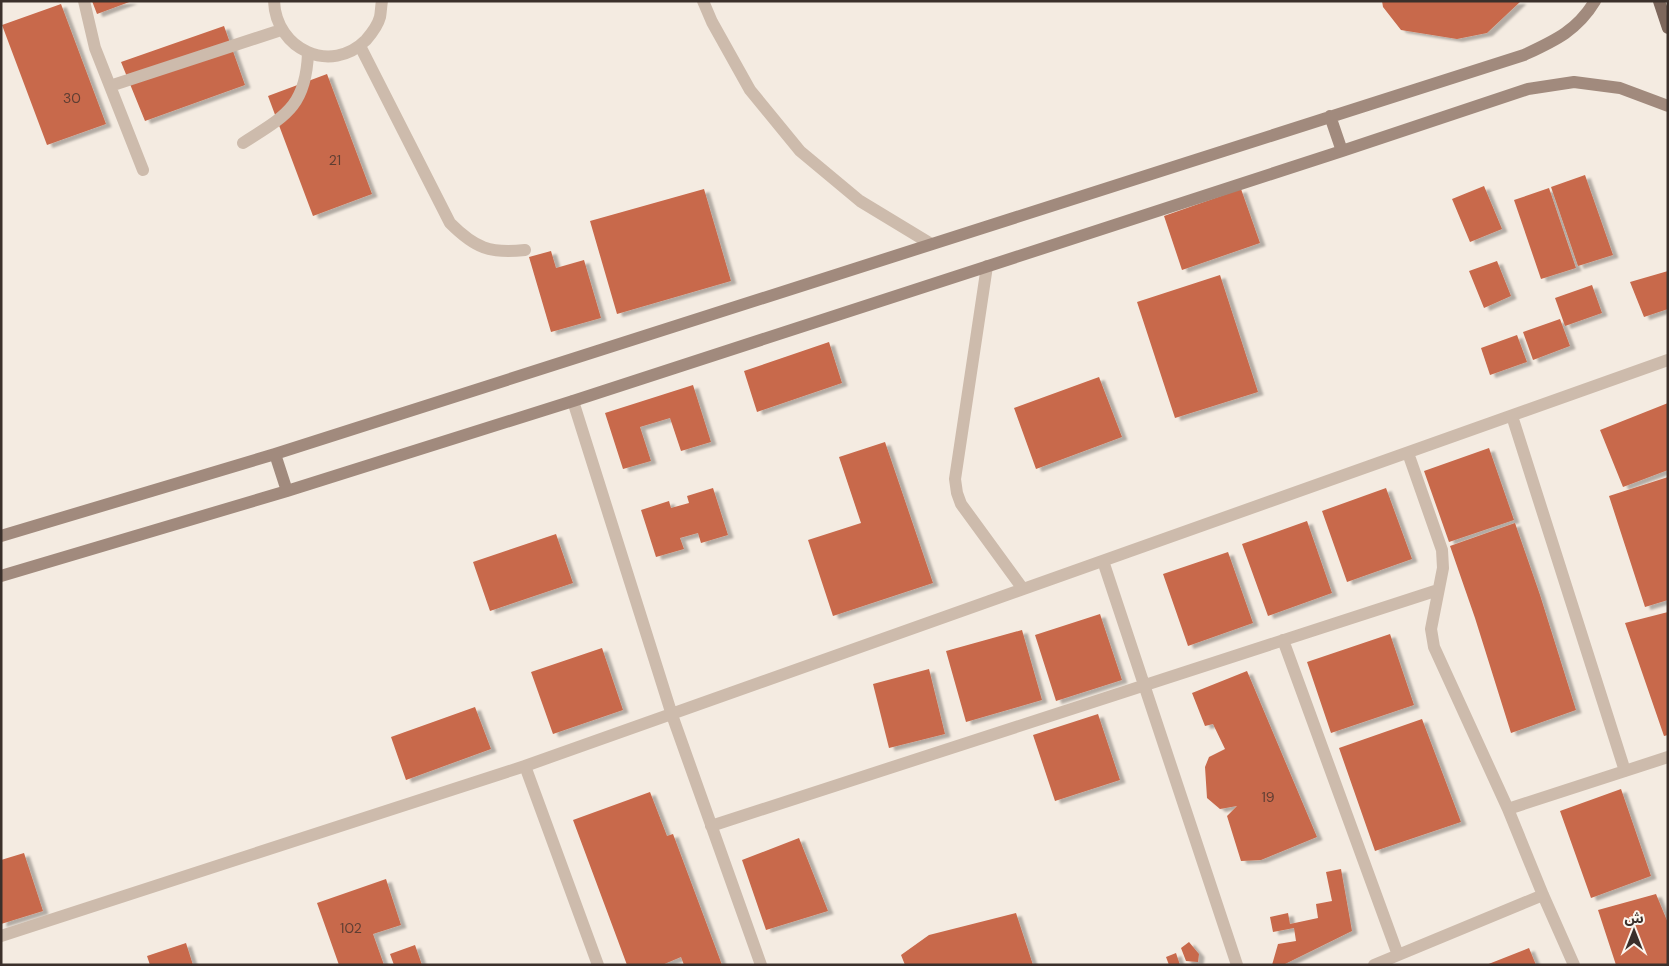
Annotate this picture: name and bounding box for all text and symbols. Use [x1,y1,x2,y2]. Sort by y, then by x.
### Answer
house number: 30 [63,89,81,107]
house number: 21 [329,151,341,169]
house number: 19 [1261,788,1275,806]
north arrow [1609,906,1659,956]
text: ش [1624,909,1644,927]
house number: 102 [340,919,362,937]

